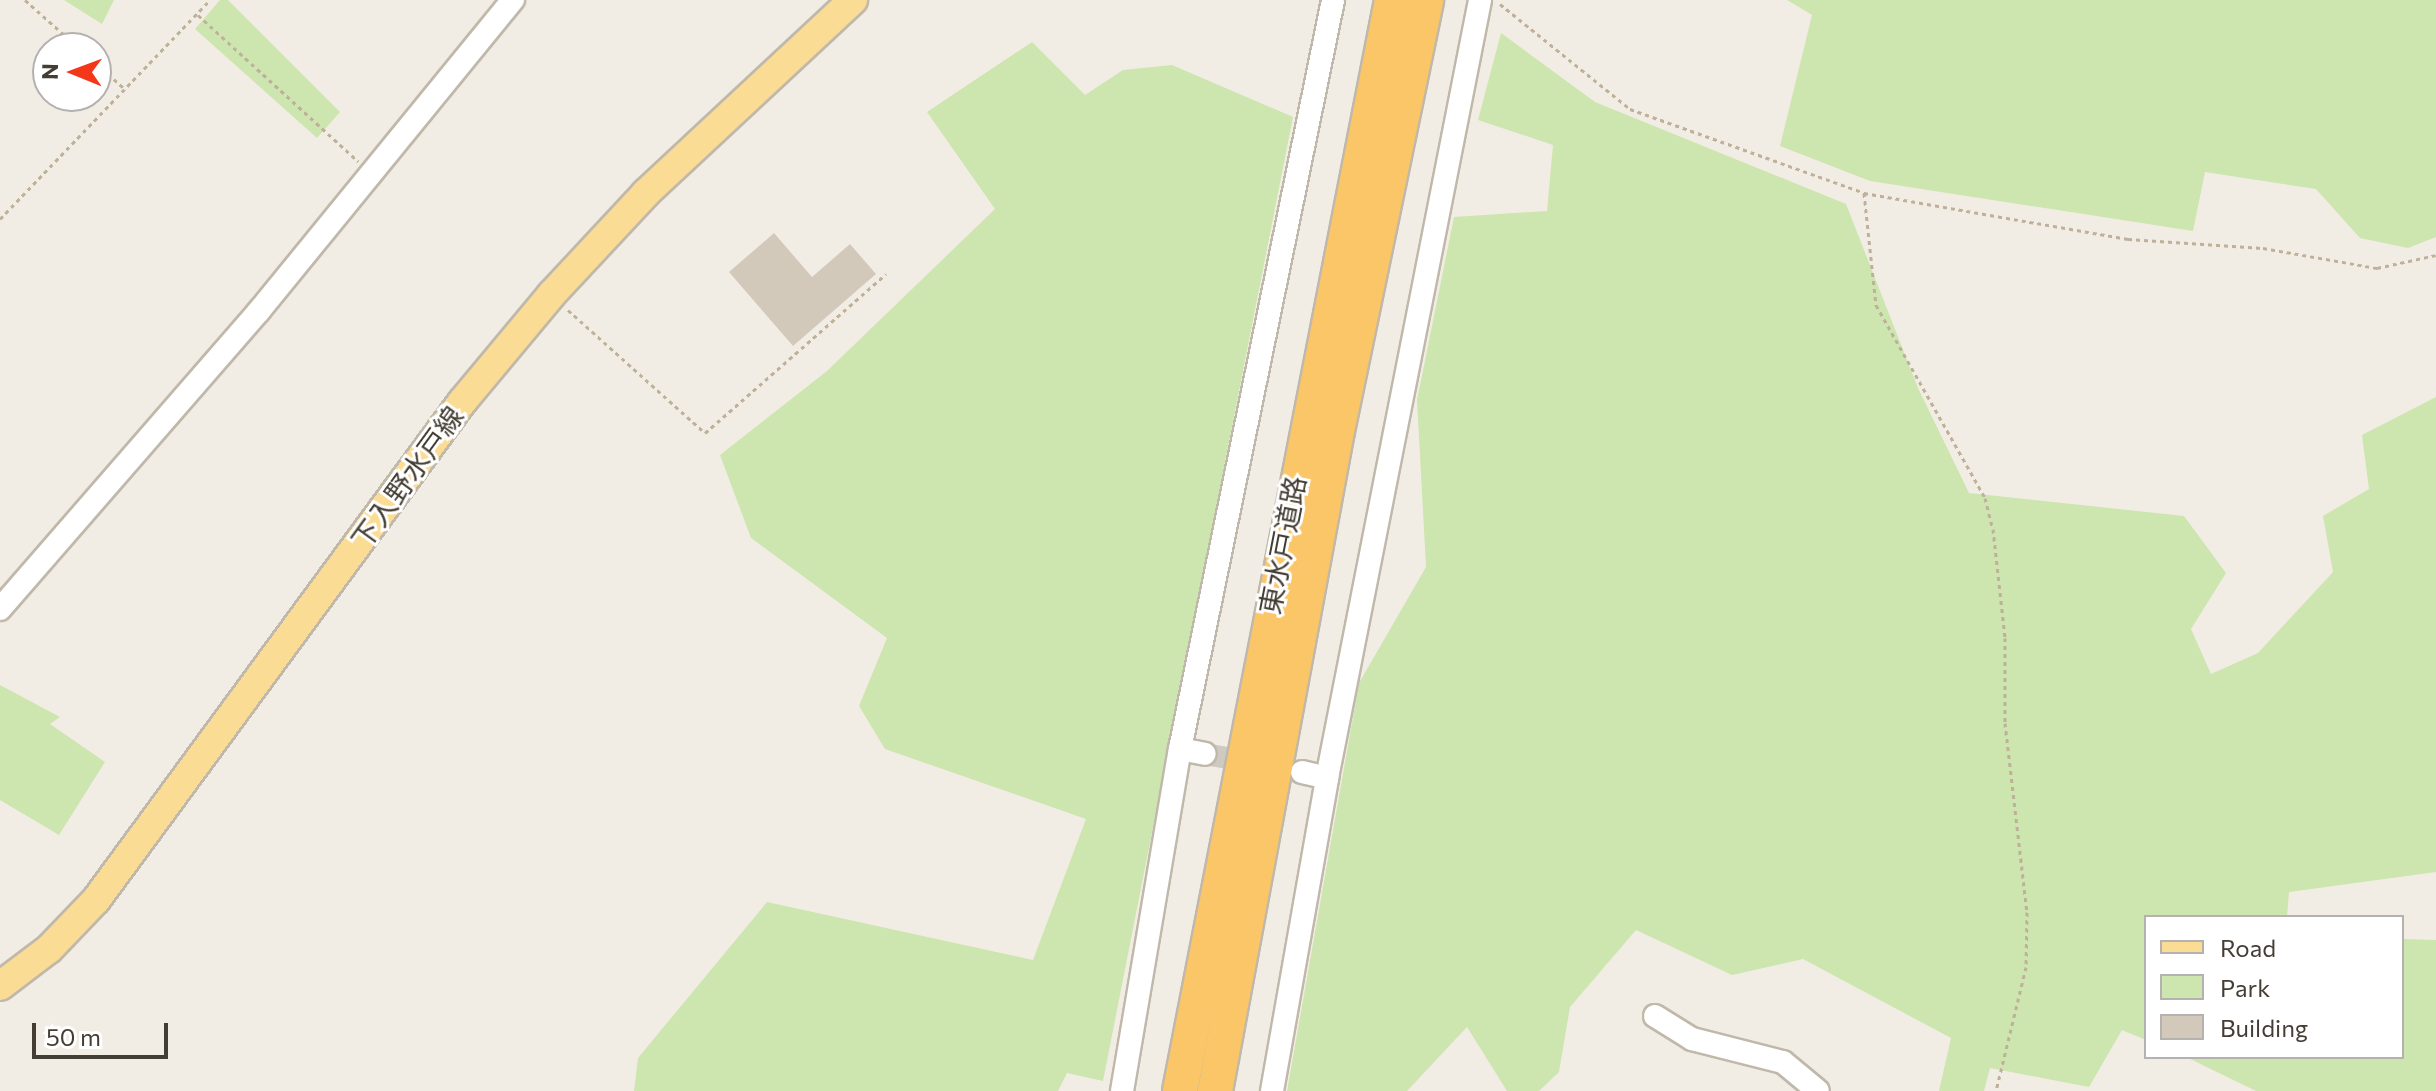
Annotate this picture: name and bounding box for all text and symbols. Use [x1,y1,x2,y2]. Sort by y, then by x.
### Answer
north arrow [32,32,112,112]
text: N [36,63,63,80]
street label: 下入野水戸線 [344,399,470,555]
street label: 東水戸道路 [1252,473,1312,617]
legend [2144,915,2404,1059]
text: Road [2220,933,2276,962]
text: Park [2220,973,2270,1002]
scale bar [36,1007,172,1057]
text: Building [2220,1013,2308,1042]
text: 50 m [46,1022,101,1051]

